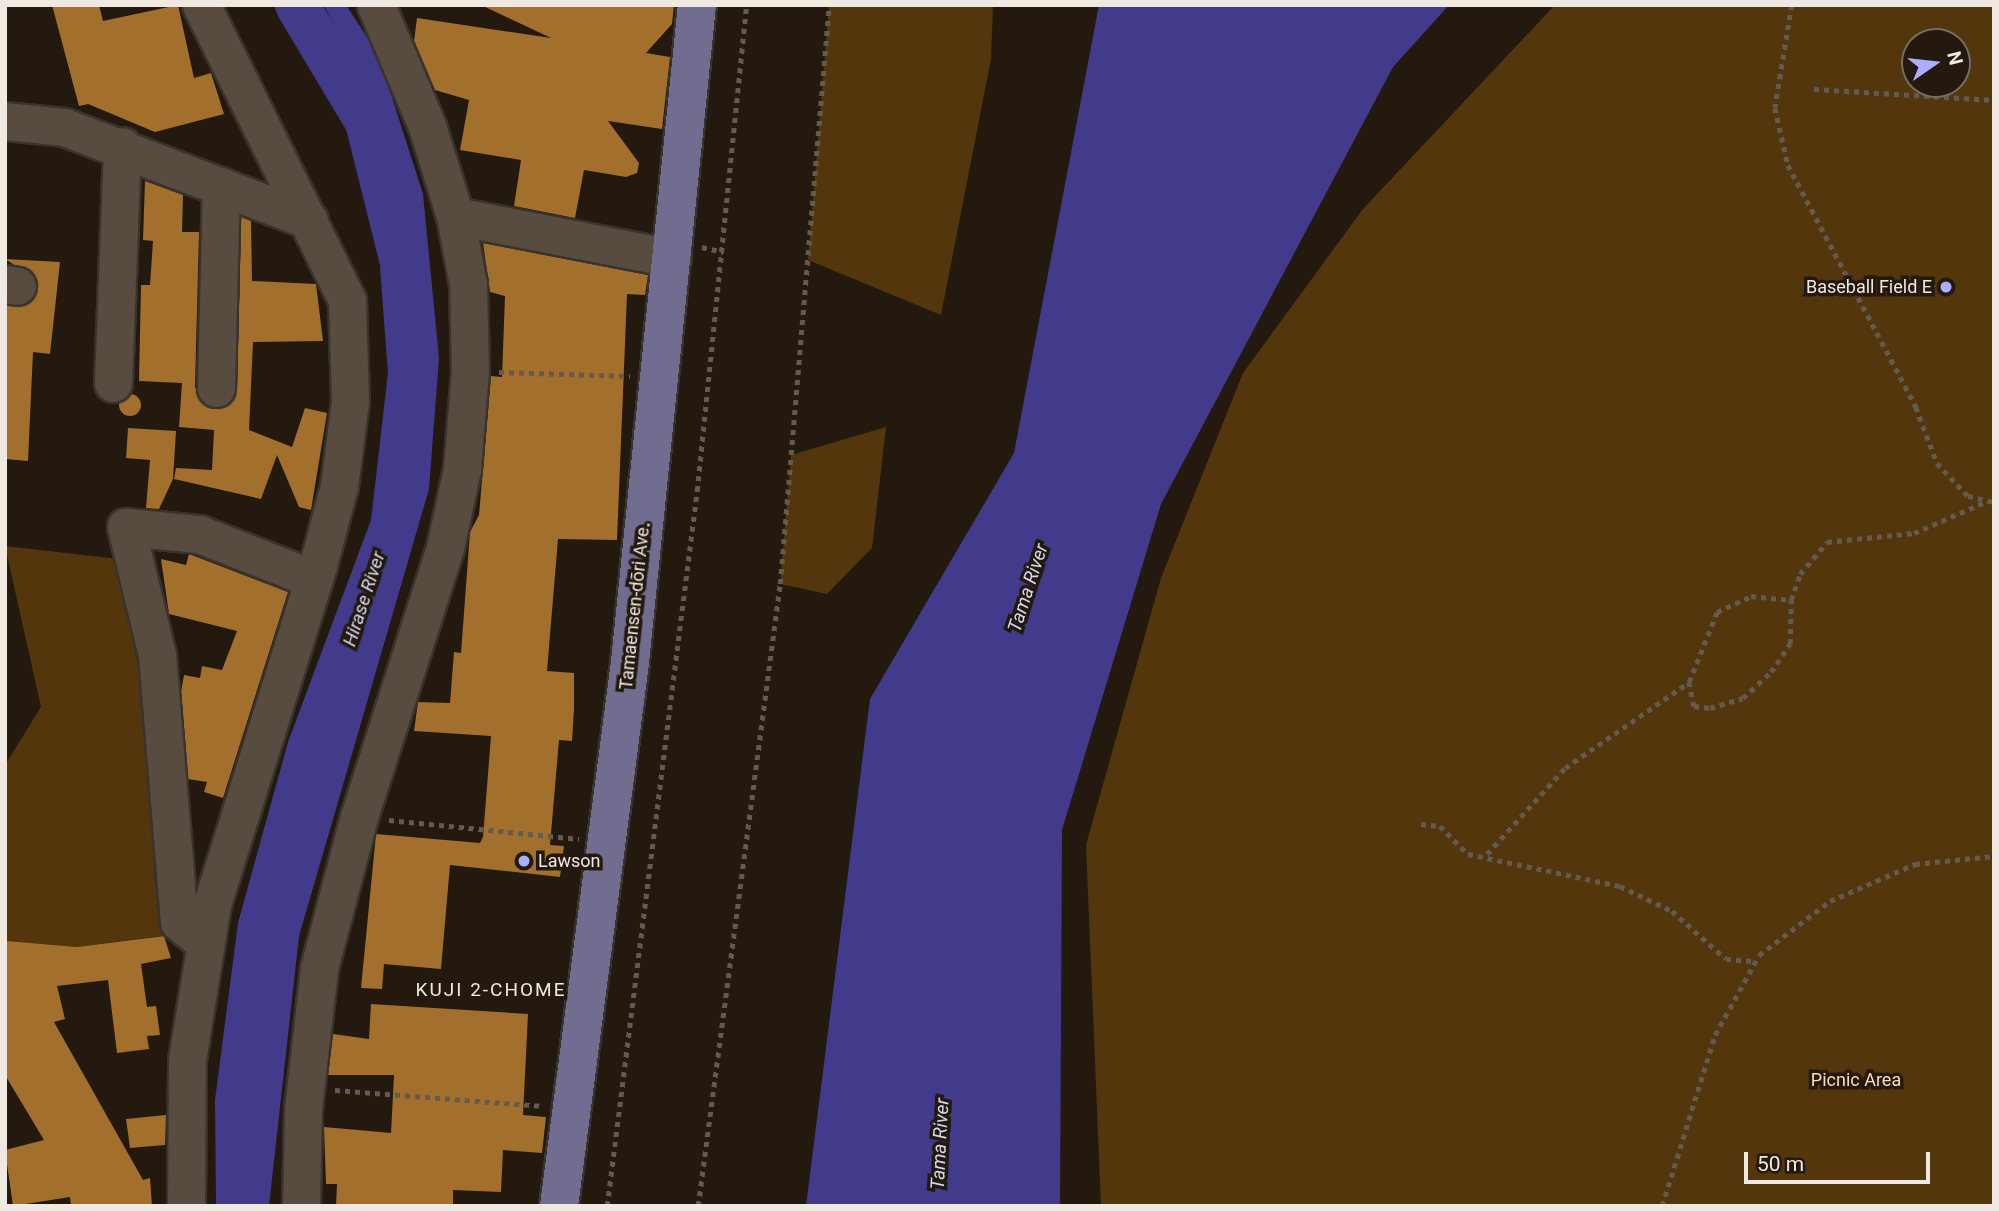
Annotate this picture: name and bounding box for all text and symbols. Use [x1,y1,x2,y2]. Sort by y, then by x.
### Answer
north arrow [1901,28,1971,98]
text: N [1942,49,1968,68]
place label: Baseball Field E [1806,276,1932,298]
marker: Baseball Field E [1938,279,1954,295]
street label: Tamaensen-dōri Ave. [615,521,655,691]
water label: Tama River [1003,541,1053,635]
water label: Hirase River [338,549,390,649]
place label: Lawson [538,850,601,872]
marker: Lawson [516,853,532,869]
district label: KUJI 2-CHOME [417,979,565,1001]
park label: Picnic Area [1811,1069,1901,1091]
water label: Tama River [926,1098,954,1190]
scale bar [1747,1138,1932,1182]
text: 50 m [1757,1152,1804,1176]

